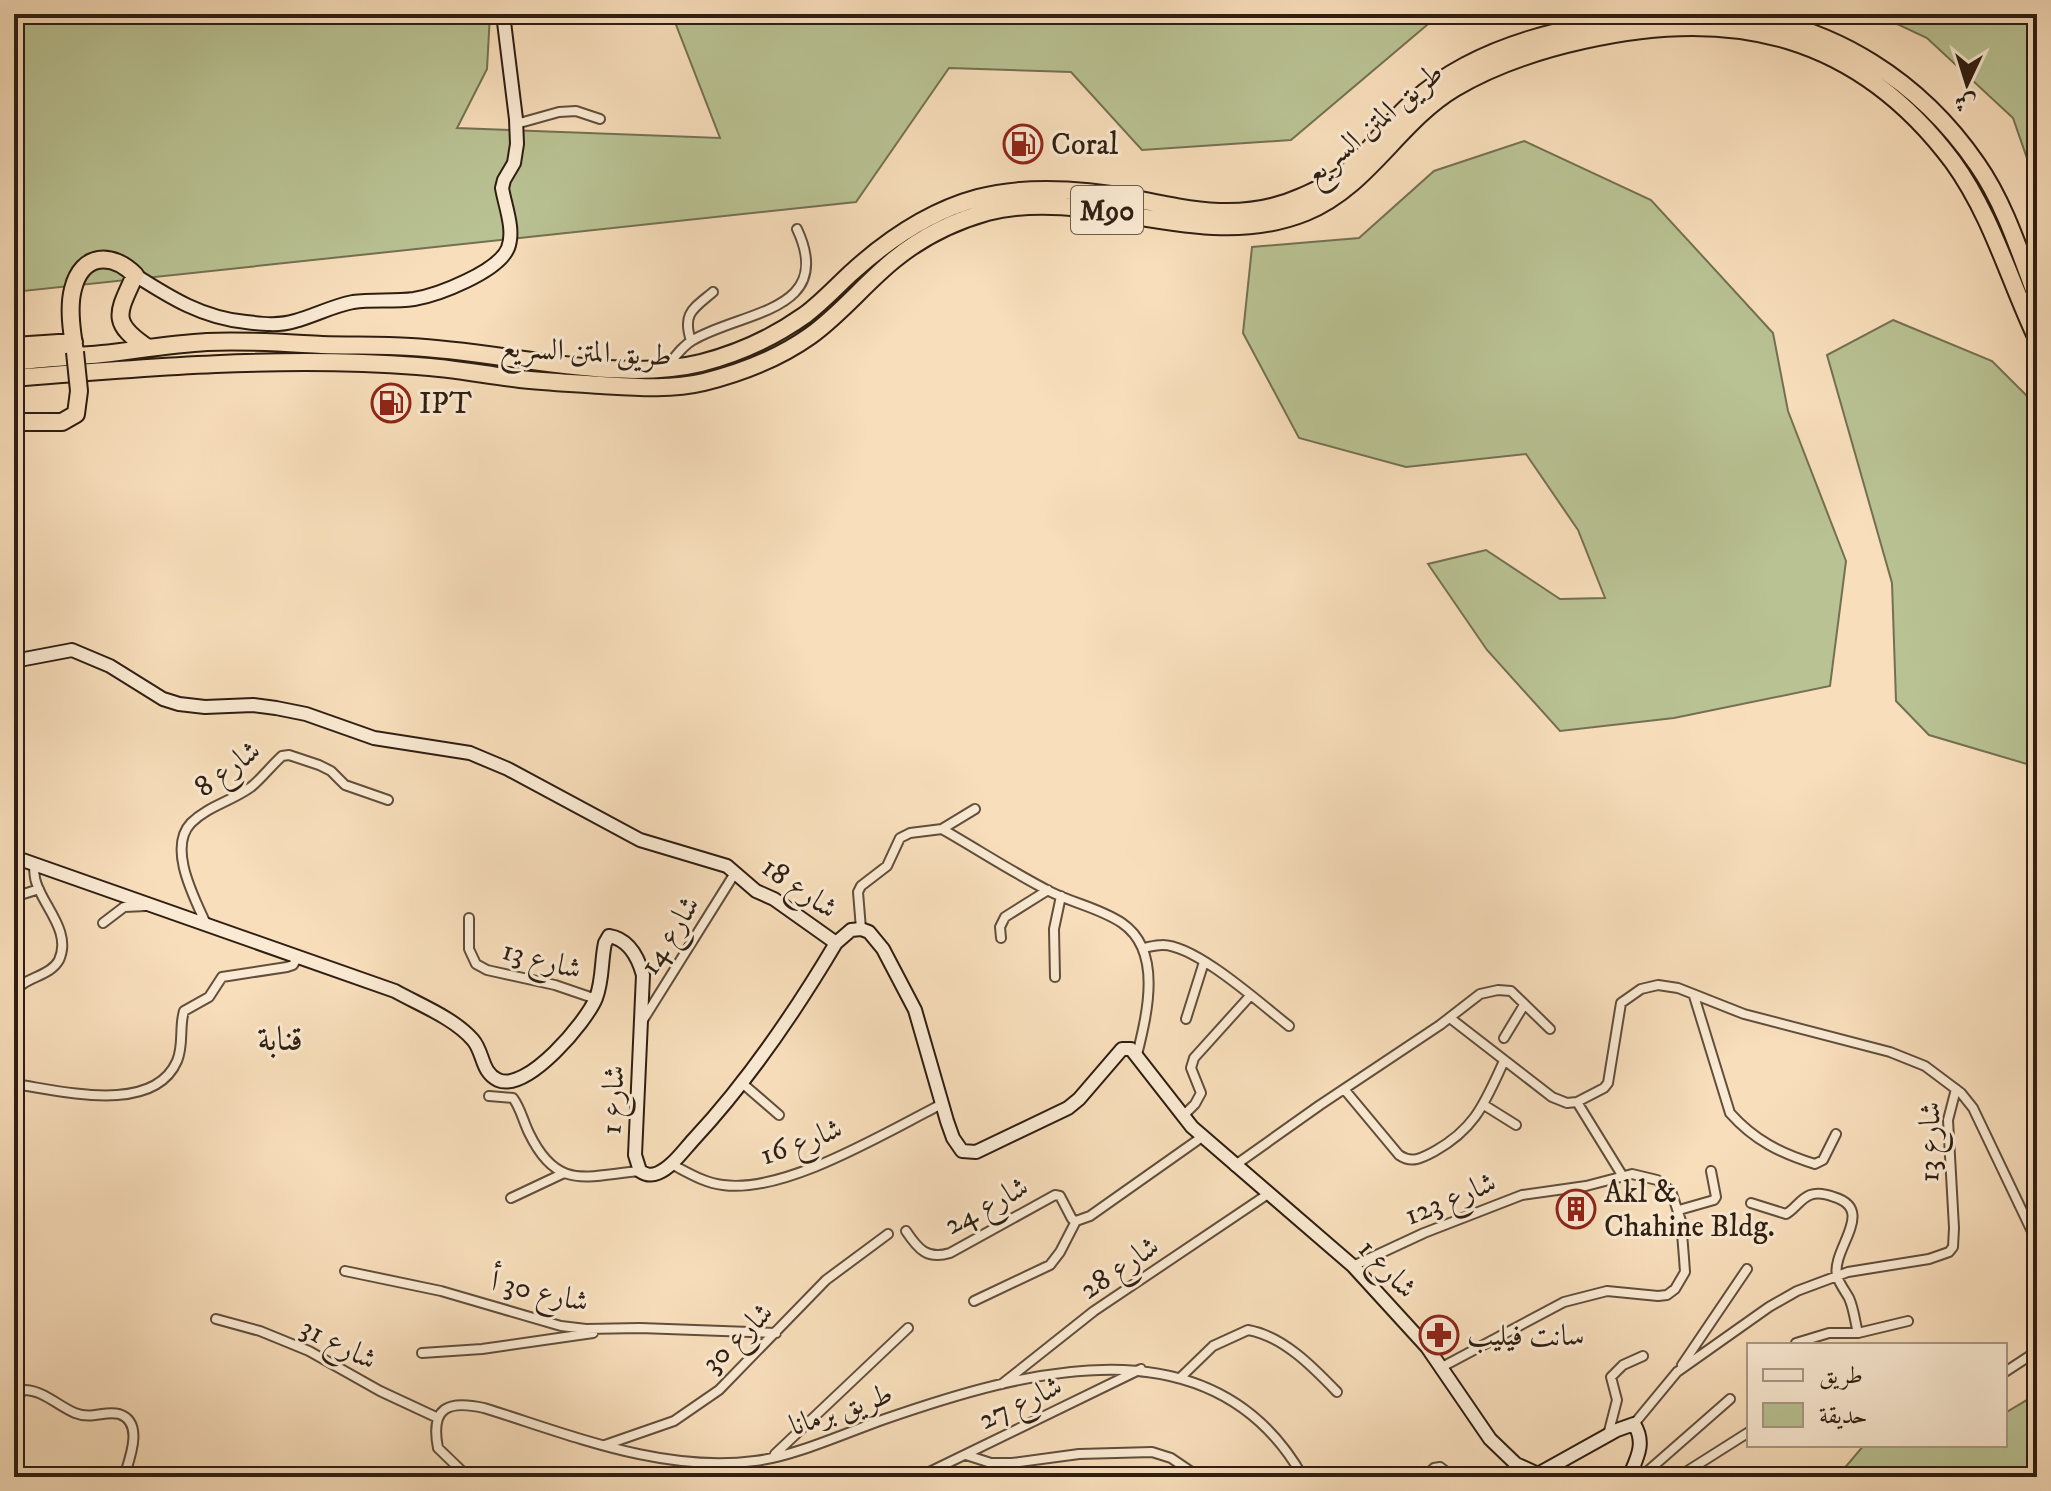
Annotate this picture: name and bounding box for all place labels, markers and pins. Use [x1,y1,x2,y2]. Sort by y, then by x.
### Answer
fuel station icon: Coral [1002,123,1044,165]
place label: Coral [1051,127,1118,164]
fuel station icon: IPT [370,382,412,424]
place label: IPT [419,386,472,423]
place label: Akl & Chahine Bldg. [1604,1175,1775,1246]
building icon: Akl & Chahine Bldg. [1555,1188,1597,1230]
pharmacy icon: سانت فيليب [1418,1314,1460,1356]
place label: سانت فيليب [1467,1318,1585,1355]

